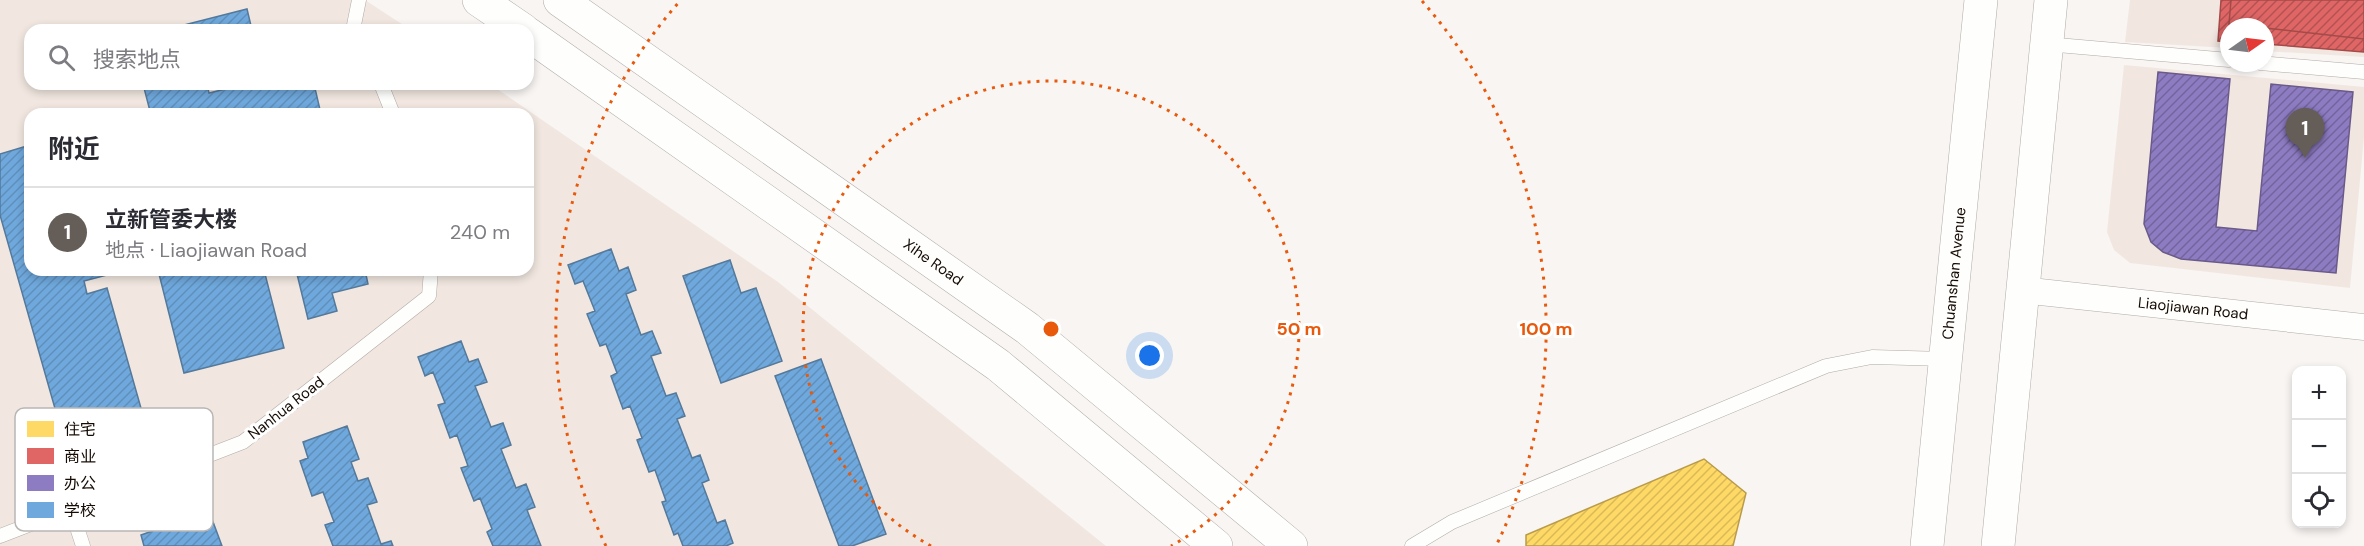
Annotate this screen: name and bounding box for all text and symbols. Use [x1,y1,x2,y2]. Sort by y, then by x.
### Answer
north arrow [2220,18,2274,72]
search box [24,24,534,90]
icon: search [45,41,78,74]
text: 搜索地点 [93,45,181,74]
pin: 1 [2286,108,2324,158]
text: 附近 [48,132,100,166]
text: 立新管委大楼 [105,205,237,234]
street label: Chuanshan Avenue [1937,206,1970,340]
text: 1 [64,219,71,245]
text: 240 m [450,219,510,245]
street label: Xihe Road [899,234,967,290]
text: 地点 · Liaojiawan Road [105,237,307,263]
street label: Liaojiawan Road [2137,293,2249,324]
text: 50 m [1276,317,1322,341]
text: 100 m [1519,317,1573,341]
centre of rings [1041,319,1061,339]
your location [1135,341,1164,370]
map controls [2292,366,2346,528]
button: + [2292,366,2346,420]
street label: Nanhua Road [244,372,328,444]
legend [15,408,213,531]
text: 住宅 [64,419,96,440]
button: − [2292,420,2346,474]
text: 商业 [64,446,96,467]
text: 办公 [64,473,96,494]
button: locate [2292,474,2346,528]
text: 学校 [64,500,96,521]

